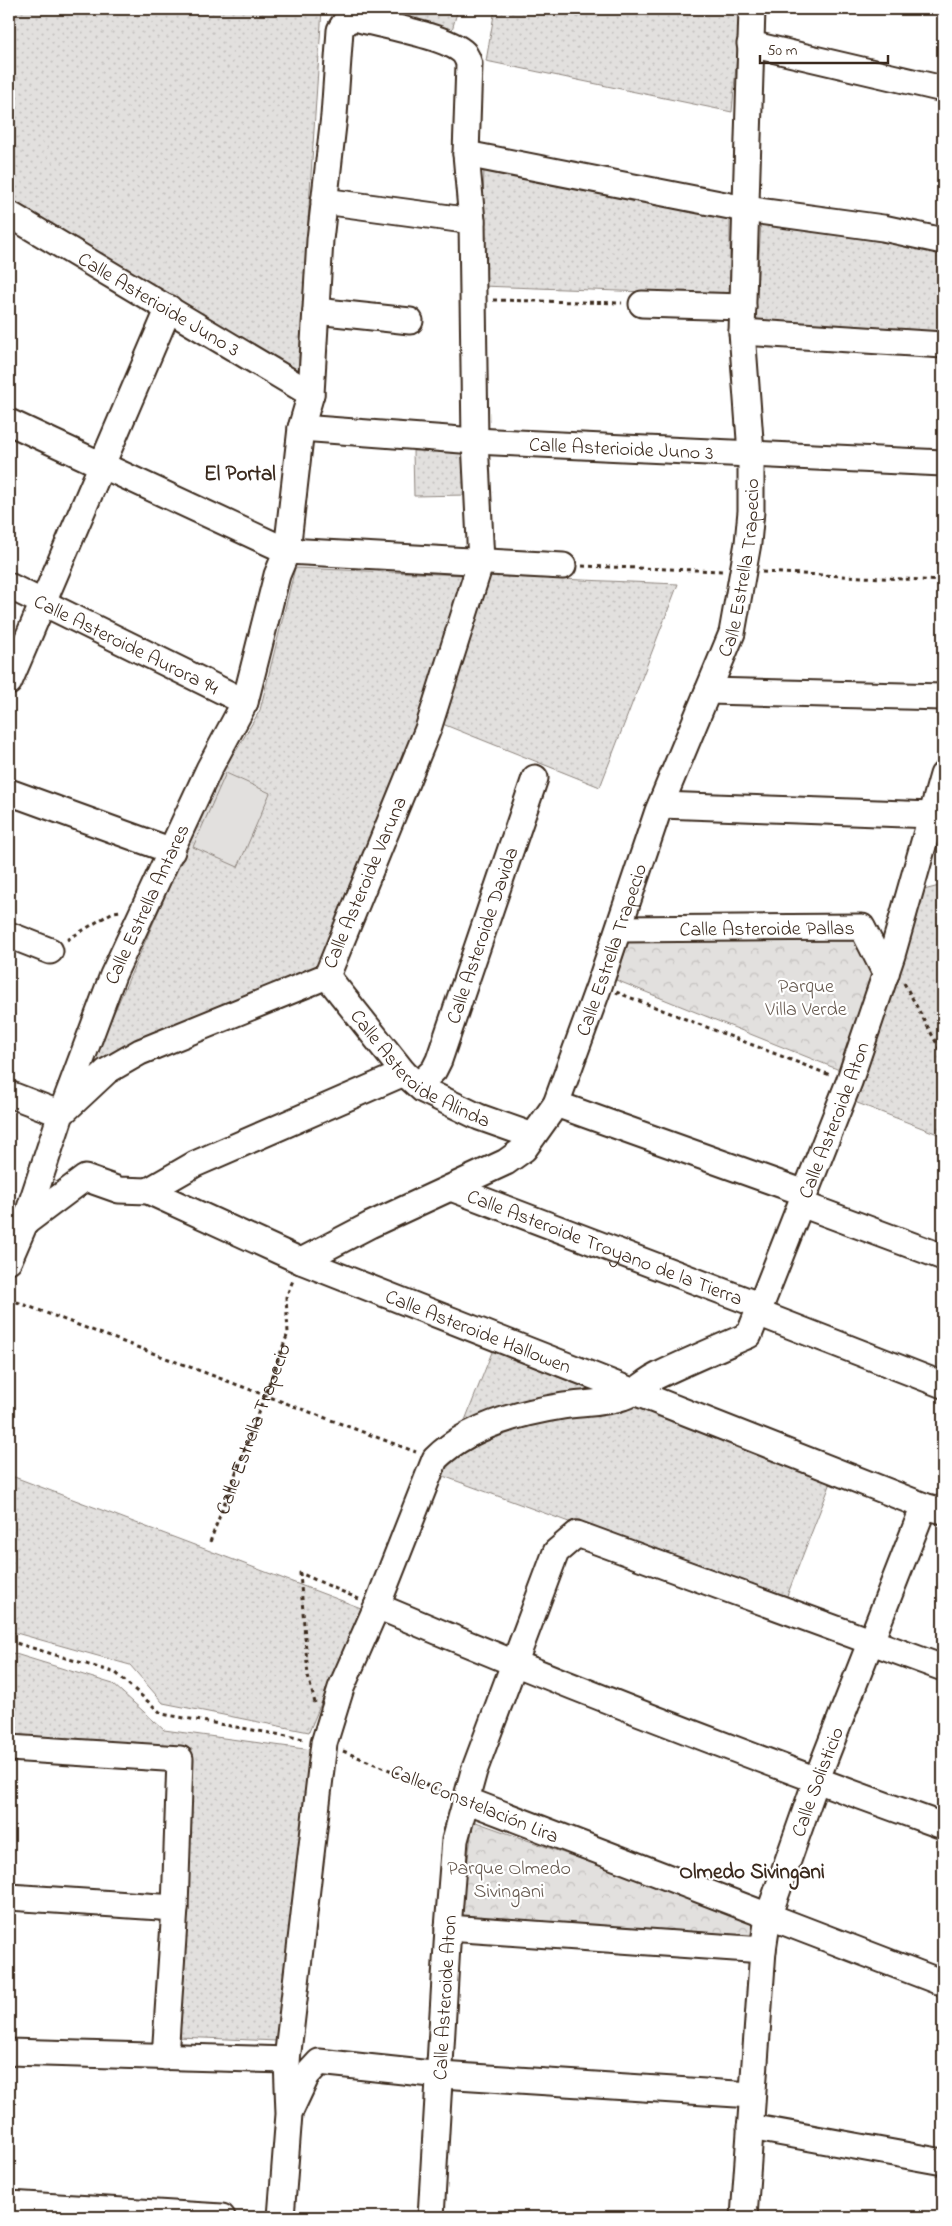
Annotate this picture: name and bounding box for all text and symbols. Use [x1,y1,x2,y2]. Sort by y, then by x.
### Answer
scale bar [760,32,887,64]
text: 50 m [767,40,798,62]
street label: Calle Asterioide Juno 3 [71,246,245,365]
street label: Calle Asterioide Juno 3 [528,432,714,469]
district label: El Portal [204,460,276,490]
street label: Calle Estrella Trapecio [712,478,768,662]
street label: Calle Asteroide Aurora 94 [28,588,223,704]
street label: Calle Asteroide Varuna [317,792,416,974]
street label: Calle Estrella Antares [99,820,198,989]
street label: Calle Asteroide Davida [440,844,527,1028]
street label: Calle Estrella Trapecio [570,860,656,1041]
street label: Calle Asteroide Pallas [679,915,855,946]
park label: Parque Villa Verde [764,973,847,1025]
street label: Calle Asteroide Alinda [342,1004,494,1137]
street label: Calle Asteroide Aton [792,1039,879,1203]
street label: Calle Asteroide Troyano de la Tierra [462,1183,746,1315]
street label: Calle Asteroide Hallowen [380,1283,575,1383]
street label: Calle Estrella Trapecio [210,1340,300,1519]
street label: Calle Solisticio [785,1723,853,1841]
street label: Calle Constelación Lira [385,1758,563,1852]
park label: Parque Olmedo Sivingani [447,1855,571,1908]
district label: Olmedo Sivingani [679,1858,825,1890]
street label: Calle Asteroide Aton [427,1914,466,2081]

